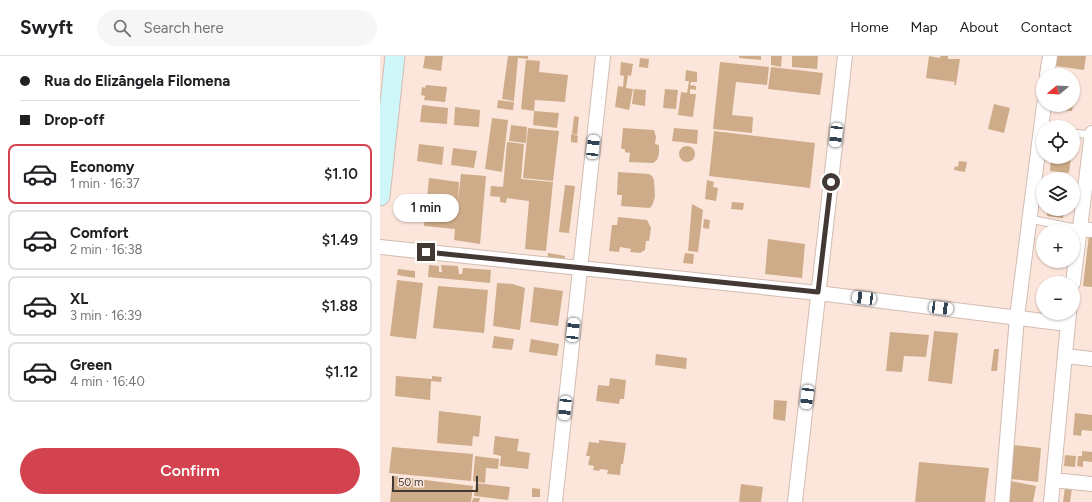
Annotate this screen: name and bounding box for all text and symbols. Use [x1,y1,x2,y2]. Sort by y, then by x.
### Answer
search box [97,10,377,46]
text: Swyft [20,16,73,39]
icon: search [111,17,133,39]
text: Search here [143,19,224,37]
text: Home [850,19,889,36]
text: Map [911,19,938,36]
text: About [960,19,999,36]
text: Contact [1021,19,1072,36]
north arrow [1036,68,1080,112]
map controls [1036,68,1080,320]
text: Rua do Elizângela Filomena [44,72,230,90]
text: Drop-off [44,111,105,129]
button: locate [1036,120,1080,164]
car [829,122,843,148]
car [586,134,600,160]
icon: car [22,156,58,192]
text: Economy [70,158,135,176]
text: $1.10 [324,165,358,183]
button: layers [1036,172,1080,216]
route start [822,173,840,191]
text: 1 min · 16:37 [70,176,140,191]
callout: 1 min [393,194,459,222]
text: 1 min [411,200,441,215]
icon: car [22,222,58,258]
text: Comfort [70,224,129,242]
button: + [1036,224,1080,268]
text: $1.49 [322,231,358,249]
text: 2 min · 16:38 [70,242,143,257]
route end [417,243,435,261]
button: − [1036,276,1080,320]
icon: car [22,288,58,324]
text: XL [70,290,88,308]
car [851,291,877,305]
text: $1.88 [321,297,358,315]
car [928,301,954,315]
text: 3 min · 16:39 [70,308,142,323]
car [566,317,580,343]
icon: car [22,354,58,390]
text: Green [70,356,112,374]
text: $1.12 [325,363,358,381]
text: 4 min · 16:40 [70,374,145,389]
car [800,384,814,410]
car [558,395,572,421]
button: Confirm [20,448,360,494]
scale bar [392,474,478,493]
text: 50 m [398,476,423,489]

